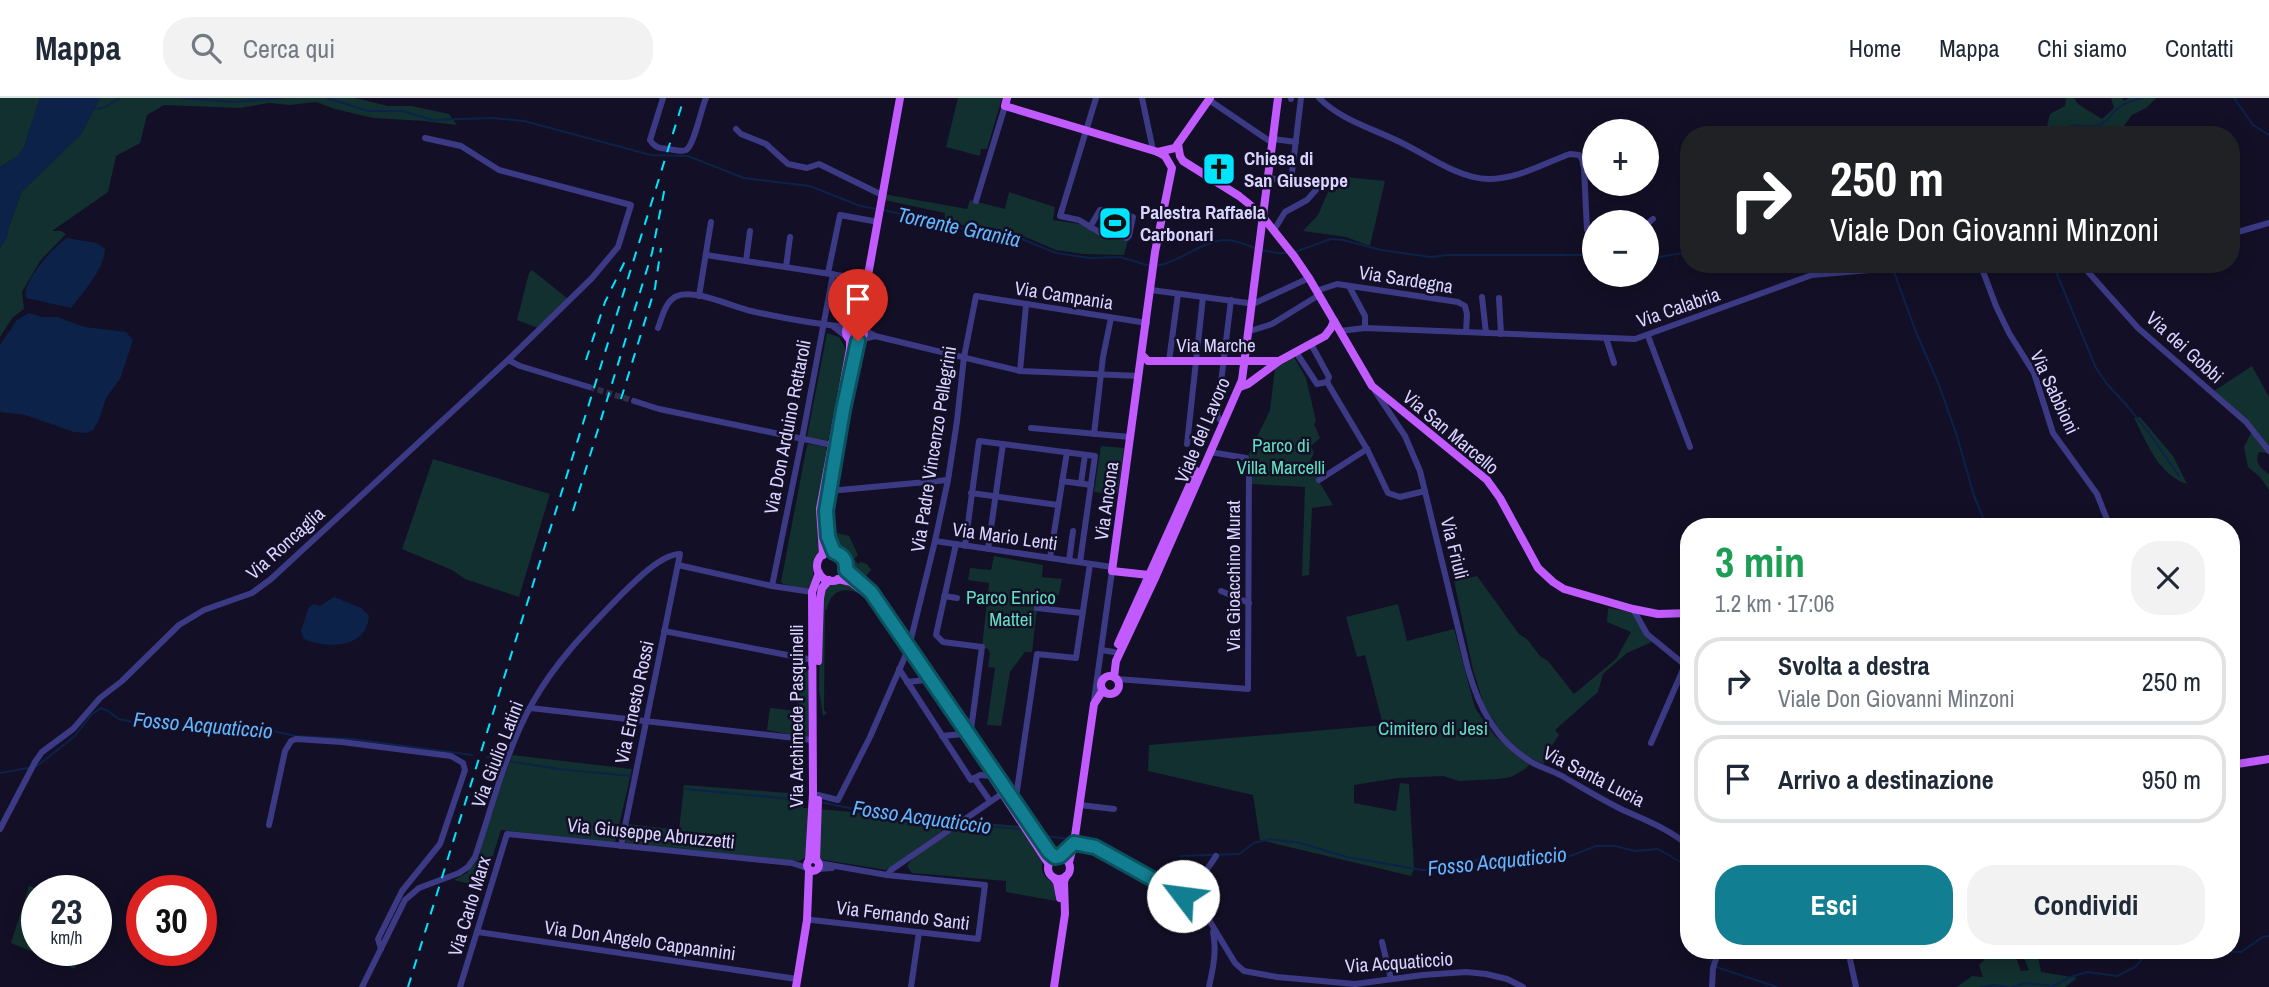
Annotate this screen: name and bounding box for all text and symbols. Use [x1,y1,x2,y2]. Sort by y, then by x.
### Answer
search box [163,17,653,80]
text: Mappa [35,26,121,70]
icon: search [187,29,225,67]
text: Cerca qui [243,31,335,66]
text: Home [1849,32,1901,64]
text: Mappa [1939,32,1999,64]
text: Chi siamo [2037,32,2127,64]
text: Contatti [2165,32,2234,64]
map controls [1582,119,1659,287]
button: + [1582,119,1659,196]
place label: Chiesa di San Giuseppe [1244,145,1348,193]
text: 250 m [1830,145,1944,211]
church icon: Chiesa di San Giuseppe [1200,150,1238,188]
icon: right [1715,154,1806,245]
place label: Palestra Raffaela Carbonari [1140,199,1266,247]
water label: Torrente Granita [895,200,1023,254]
sports icon: Palestra Raffaela Carbonari [1096,204,1134,242]
text: Viale Don Giovanni Minzoni [1830,208,2159,251]
button: − [1582,210,1659,287]
street label: Via Sardegna [1357,259,1455,299]
pin [828,269,888,341]
street label: Via Campania [1013,274,1115,316]
icon: arrive [839,280,877,318]
street label: Via Calabria [1633,281,1723,333]
street label: Via dei Gobbi [2141,305,2229,389]
street label: Via Marche [1176,332,1256,358]
street label: Via Don Arduino Rettaroli [757,337,817,517]
street label: Via Padre Vincenzo Pellegrini [904,344,962,554]
street label: Via Sabbioni [2024,346,2086,438]
street label: Viale del Lavoro [1168,373,1236,487]
street label: Via San Marcello [1397,384,1505,480]
park label: Parco di Villa Marcelli [1237,432,1325,480]
street label: Via Ancona [1088,460,1124,542]
street label: Via Roncaglia [240,500,330,585]
street label: Via Gioacchino Murat [1220,500,1246,652]
street label: Via Friuli [1435,514,1475,582]
street label: Via Mario Lenti [951,516,1059,556]
text: 3 min [1715,534,1805,590]
button: close [2131,541,2205,615]
park label: Parco Enrico Mattei [966,584,1056,632]
text: 1.2 km · 17:06 [1715,588,1835,619]
street label: Via Archimede Pasquinelli [783,624,809,808]
street label: Via Ernesto Rossi [608,638,660,766]
text: Svolta a destra [1778,648,1930,683]
icon: right [1719,662,1757,700]
text: 250 m [2142,664,2201,699]
text: Viale Don Giovanni Minzoni [1778,683,2015,714]
street label: Via Giulio Latini [465,697,529,811]
water label: Fosso Acquaticcio [132,704,274,746]
park label: Cimitero di Jesi [1378,715,1488,741]
street label: Via Santa Lucia [1539,739,1649,813]
icon: arrive [1719,760,1757,798]
text: Arrivo a destinazione [1778,762,1994,797]
text: 950 m [2142,762,2201,797]
water label: Fosso Acquaticcio [851,793,993,841]
street label: Via Giuseppe Abruzzetti [566,811,736,855]
water label: Fosso Acquaticcio [1426,839,1568,883]
street label: Via Carlo Marx [441,852,497,959]
position arrow [1146,859,1220,933]
button: Esci [1715,865,1953,945]
button: Condividi [1967,865,2205,945]
speed limit sign: 30 [126,875,217,966]
text: 23 [51,888,82,935]
street label: Via Fernando Santi [835,894,971,936]
street label: Via Don Angelo Cappannini [543,914,737,966]
text: km/h [51,925,83,950]
street label: Via Acquaticcio [1344,945,1454,979]

